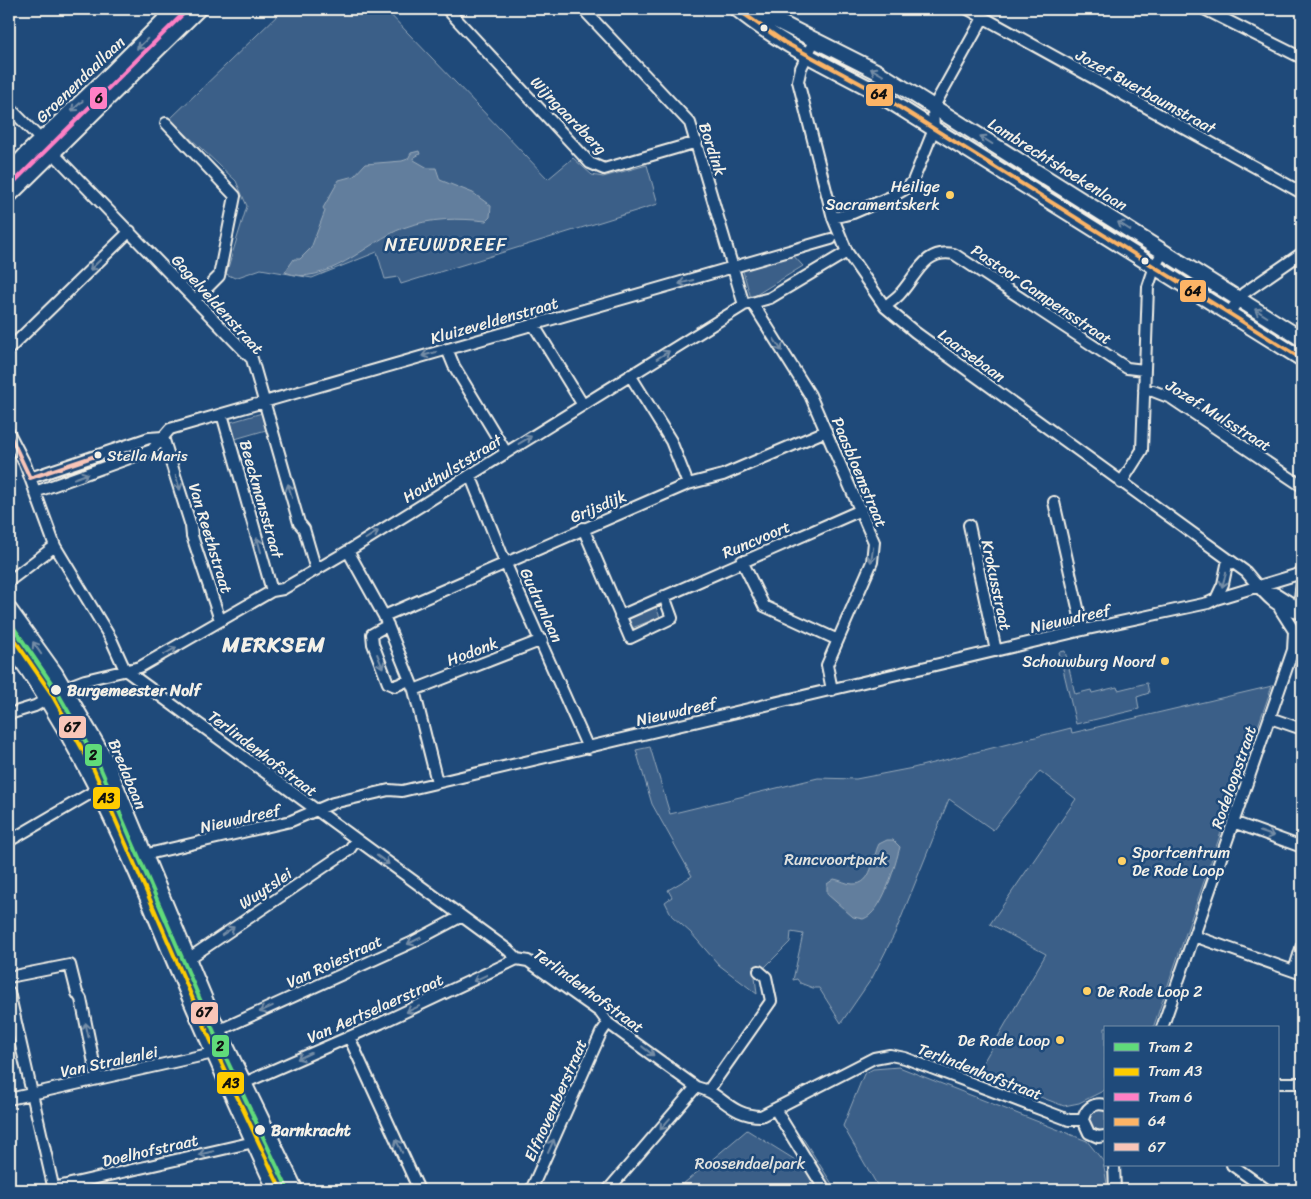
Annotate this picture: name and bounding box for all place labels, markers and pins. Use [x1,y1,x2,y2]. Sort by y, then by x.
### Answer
unlabelled marker [759,23,769,33]
place label: Heilige Sacramentskerk [825,172,940,219]
marker: Heilige Sacramentskerk [944,189,956,201]
unlabelled marker [1140,256,1150,266]
place label: Stella Maris [107,443,188,469]
marker: Stella Maris [93,450,103,460]
place label: Schouwburg Noord [1022,647,1157,676]
marker: Schouwburg Noord [1159,655,1171,667]
place label: Burgemeester Nolf [67,676,203,705]
marker: Burgemeester Nolf [49,683,63,697]
place label: Sportcentrum De Rode Loop [1132,838,1230,885]
marker: Sportcentrum De Rode Loop [1116,855,1128,867]
place label: De Rode Loop 2 [1097,977,1203,1006]
marker: De Rode Loop 2 [1081,985,1093,997]
place label: De Rode Loop [958,1026,1051,1055]
marker: De Rode Loop [1054,1034,1066,1046]
place label: Barnkracht [271,1116,351,1145]
marker: Barnkracht [253,1123,267,1137]

